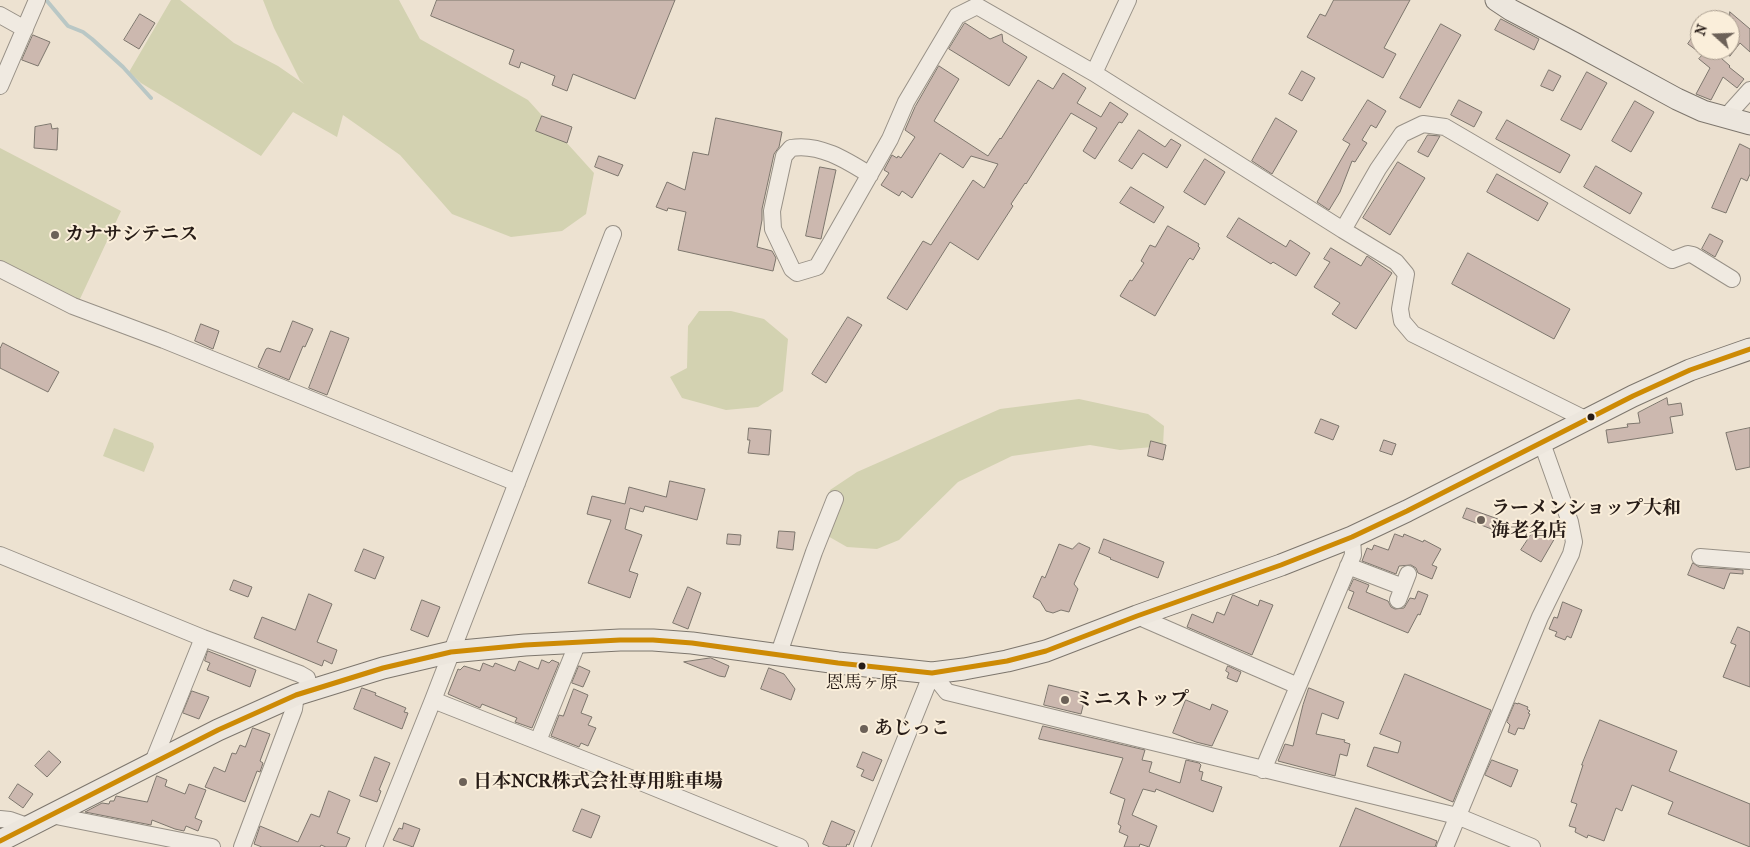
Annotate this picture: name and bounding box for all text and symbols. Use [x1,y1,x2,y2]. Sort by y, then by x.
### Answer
north arrow [1690,10,1740,60]
text: N [1692,22,1711,38]
place label: カナサシテニス [65,224,198,246]
marker: カナサシテニス [49,229,61,241]
unlabelled marker [1586,412,1596,422]
place label: ラーメンショップ大和 海老名店 [1491,498,1681,542]
marker: ラーメンショップ大和 海老名店 [1475,514,1487,526]
marker: 恩馬ヶ原 [857,661,867,671]
place label: 恩馬ヶ原 [826,673,898,695]
place label: ミニストップ [1075,689,1189,711]
marker: ミニストップ [1059,694,1071,706]
place label: あじっこ [874,718,950,740]
marker: あじっこ [858,723,870,735]
place label: 日本NCR株式会社専用駐車場 [473,771,723,793]
marker: 日本NCR株式会社専用駐車場 [457,776,469,788]

